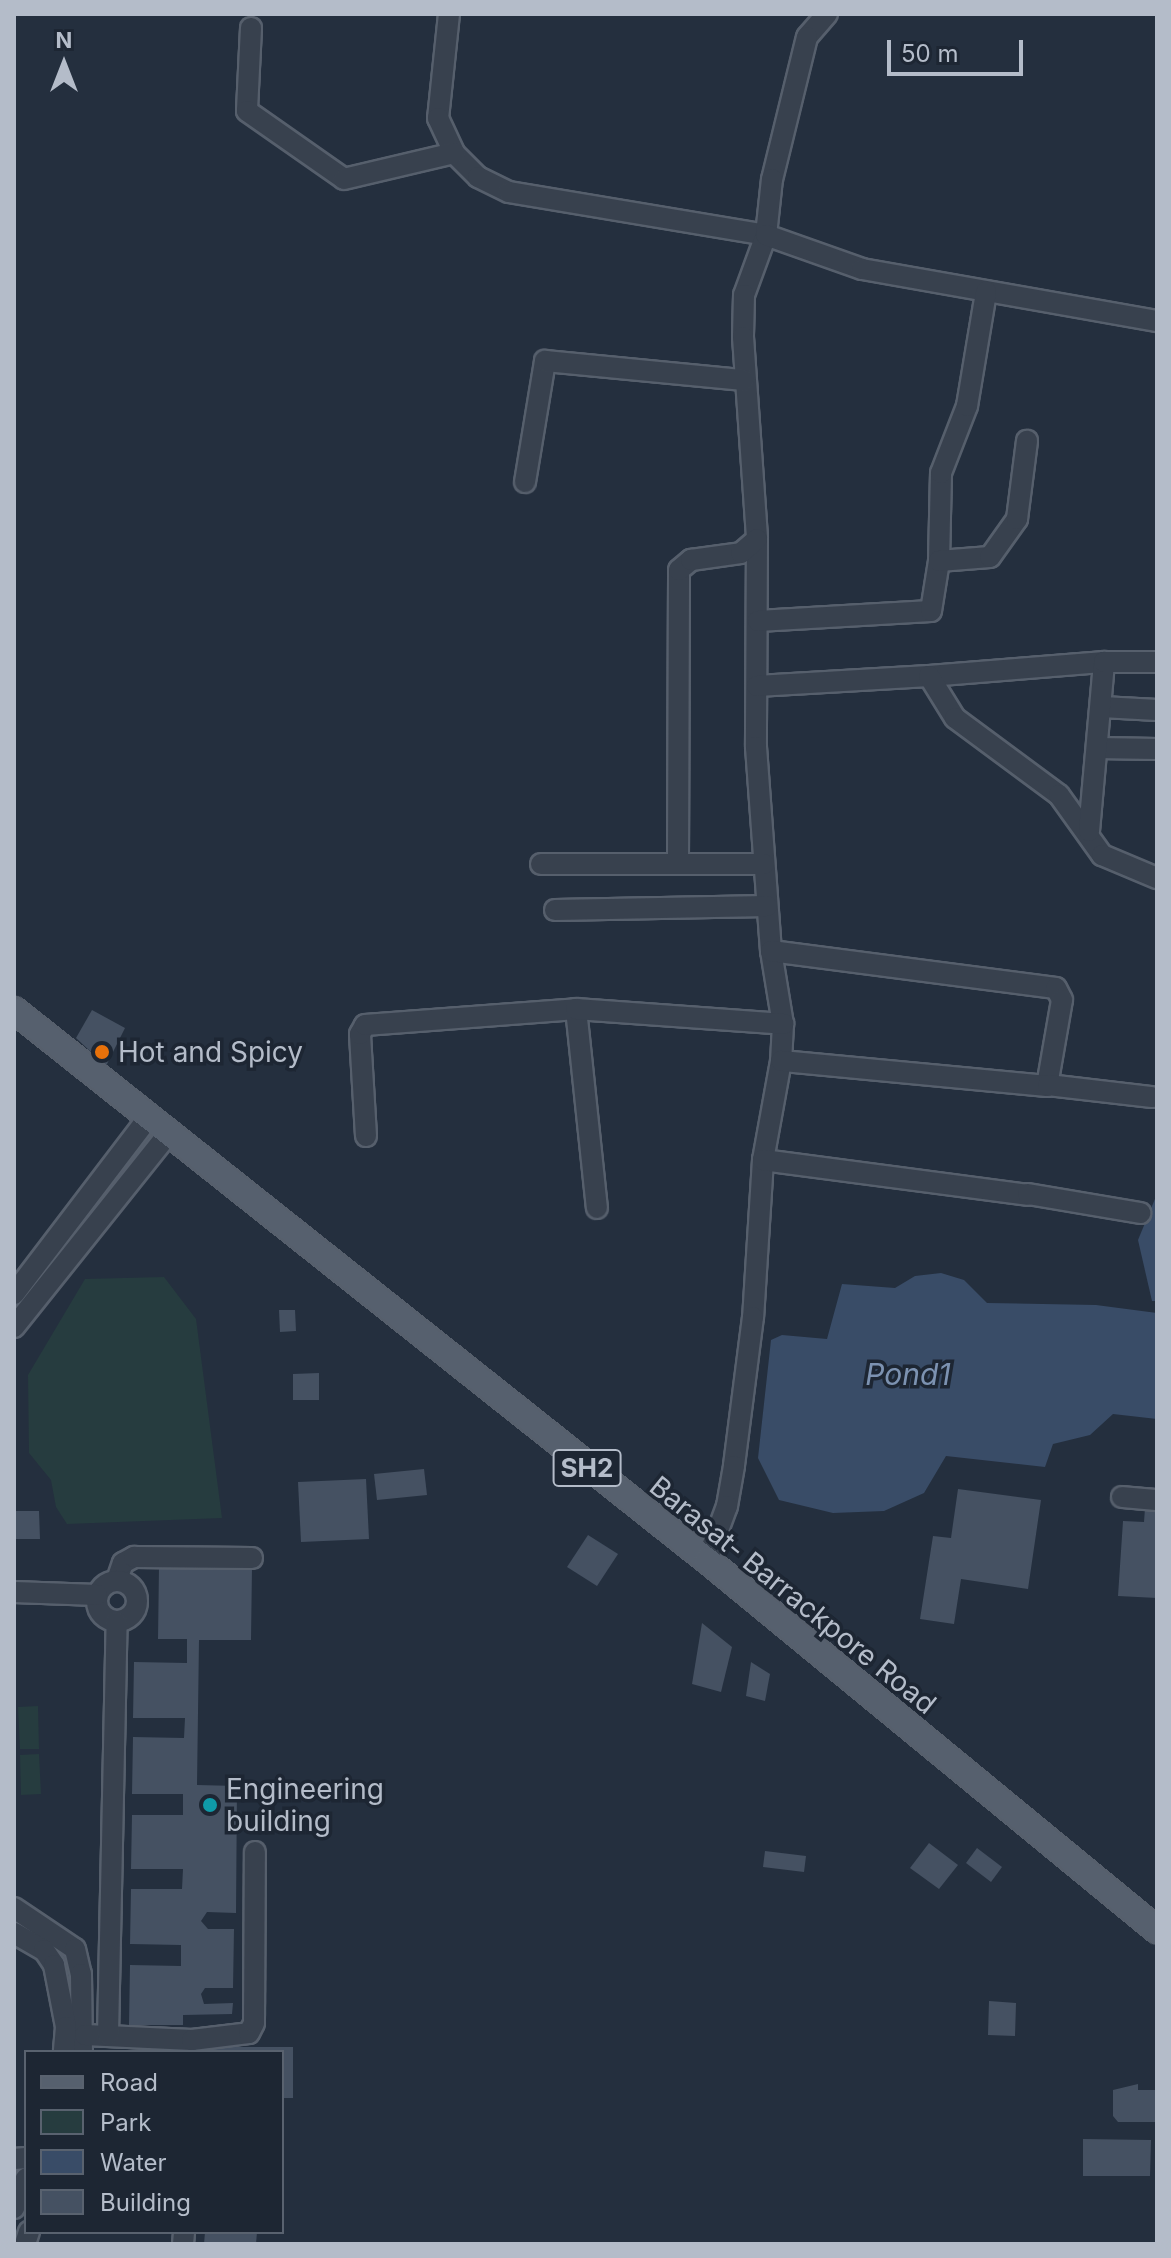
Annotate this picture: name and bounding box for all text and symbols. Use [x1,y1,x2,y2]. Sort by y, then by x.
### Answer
north arrow [24,24,104,104]
scale bar [891,24,1027,74]
text: N [56,27,72,53]
text: 50 m [901,39,959,68]
place label: Hot and Spicy [118,1035,303,1069]
marker: Hot and Spicy [93,1043,111,1061]
water label: Pond1 [865,1356,951,1392]
road number: SH2 [551,1446,623,1490]
street label: Barasat- Barrackpore Road [643,1469,943,1721]
place label: Engineering building [226,1772,384,1838]
marker: Engineering building [201,1796,219,1814]
legend [24,2050,284,2234]
text: Road [100,2068,158,2097]
text: Park [100,2108,151,2137]
text: Water [100,2148,167,2177]
text: Building [100,2188,191,2217]

